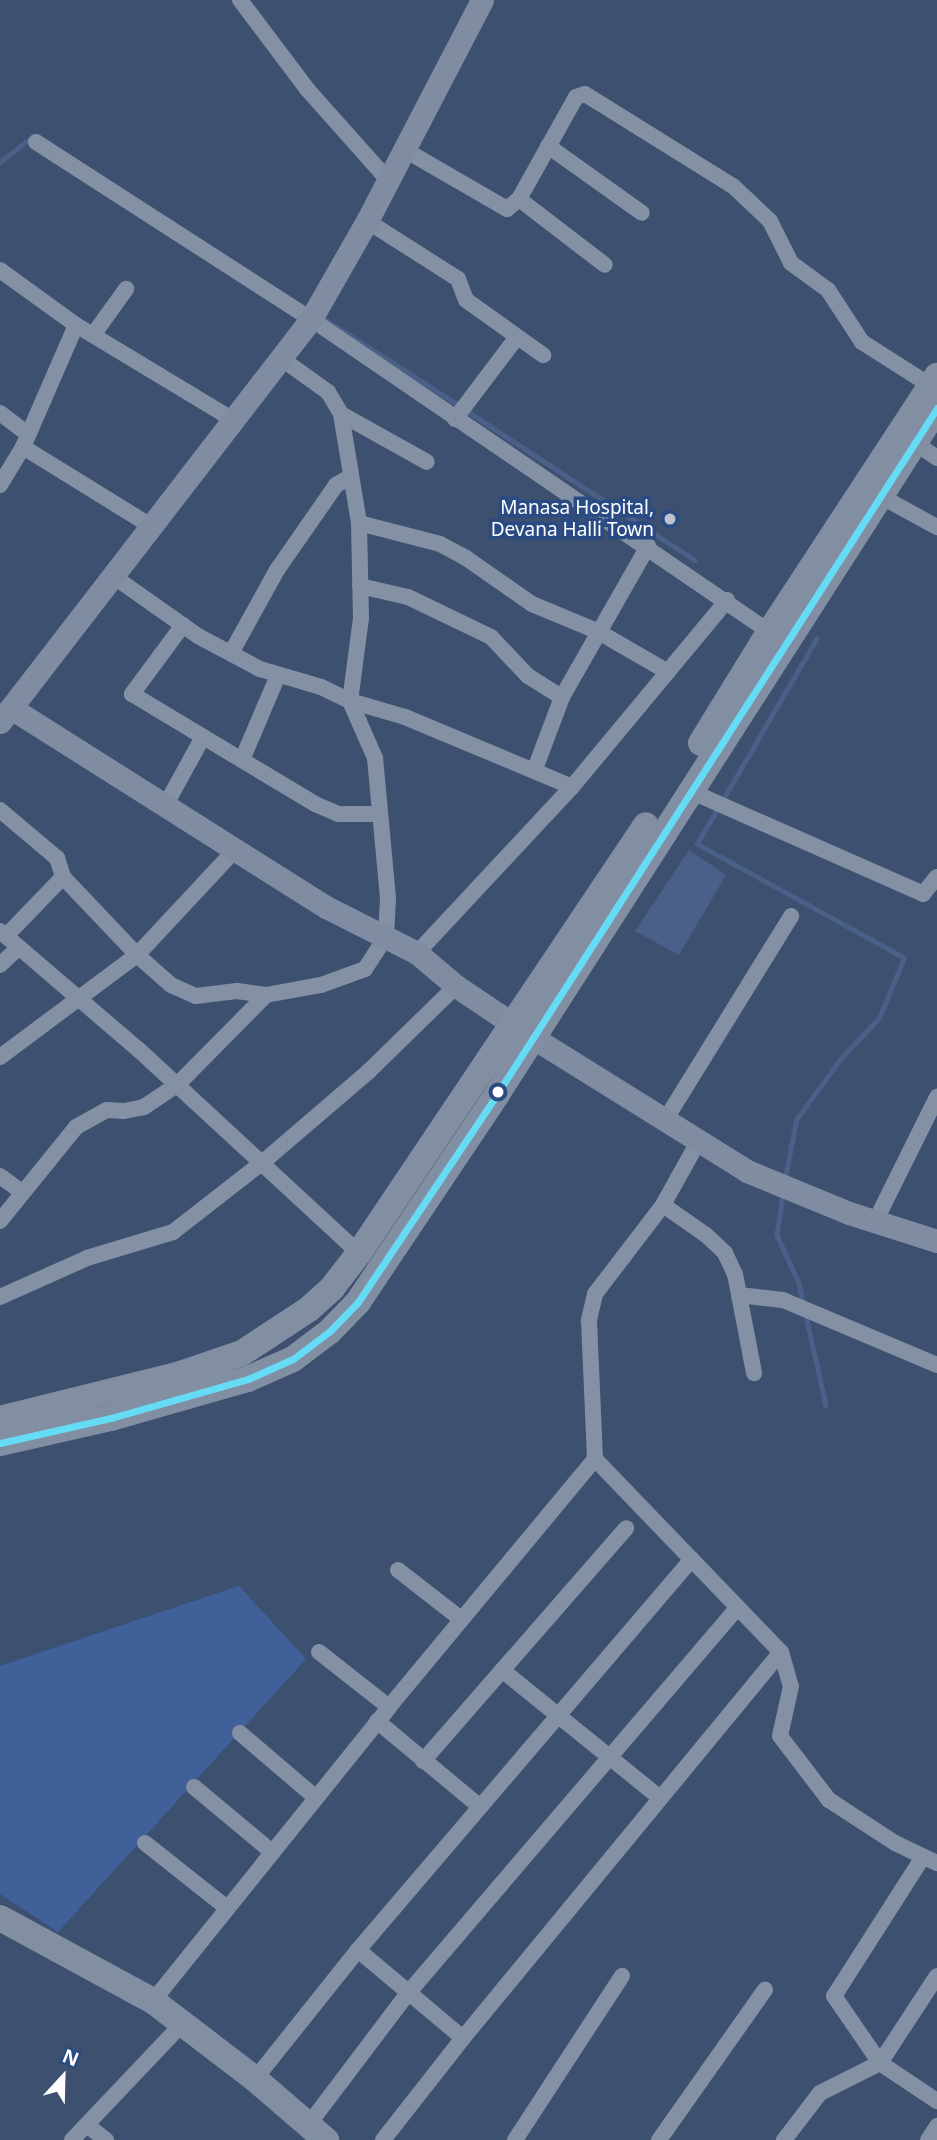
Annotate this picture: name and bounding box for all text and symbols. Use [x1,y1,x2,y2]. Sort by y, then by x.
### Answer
place label: Manasa Hospital, Devana Halli Town [491,497,654,541]
marker: Manasa Hospital, Devana Halli Town [660,509,680,529]
unlabelled marker [491,1085,505,1099]
north arrow [28,2042,98,2112]
text: N [59,2043,83,2072]

